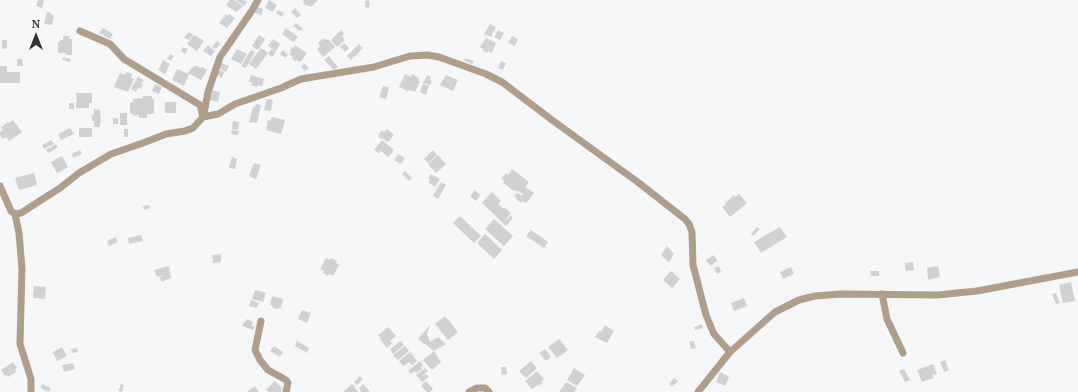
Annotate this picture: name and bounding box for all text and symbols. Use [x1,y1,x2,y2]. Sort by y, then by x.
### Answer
north arrow [16,16,56,56]
text: N [32,17,40,31]

